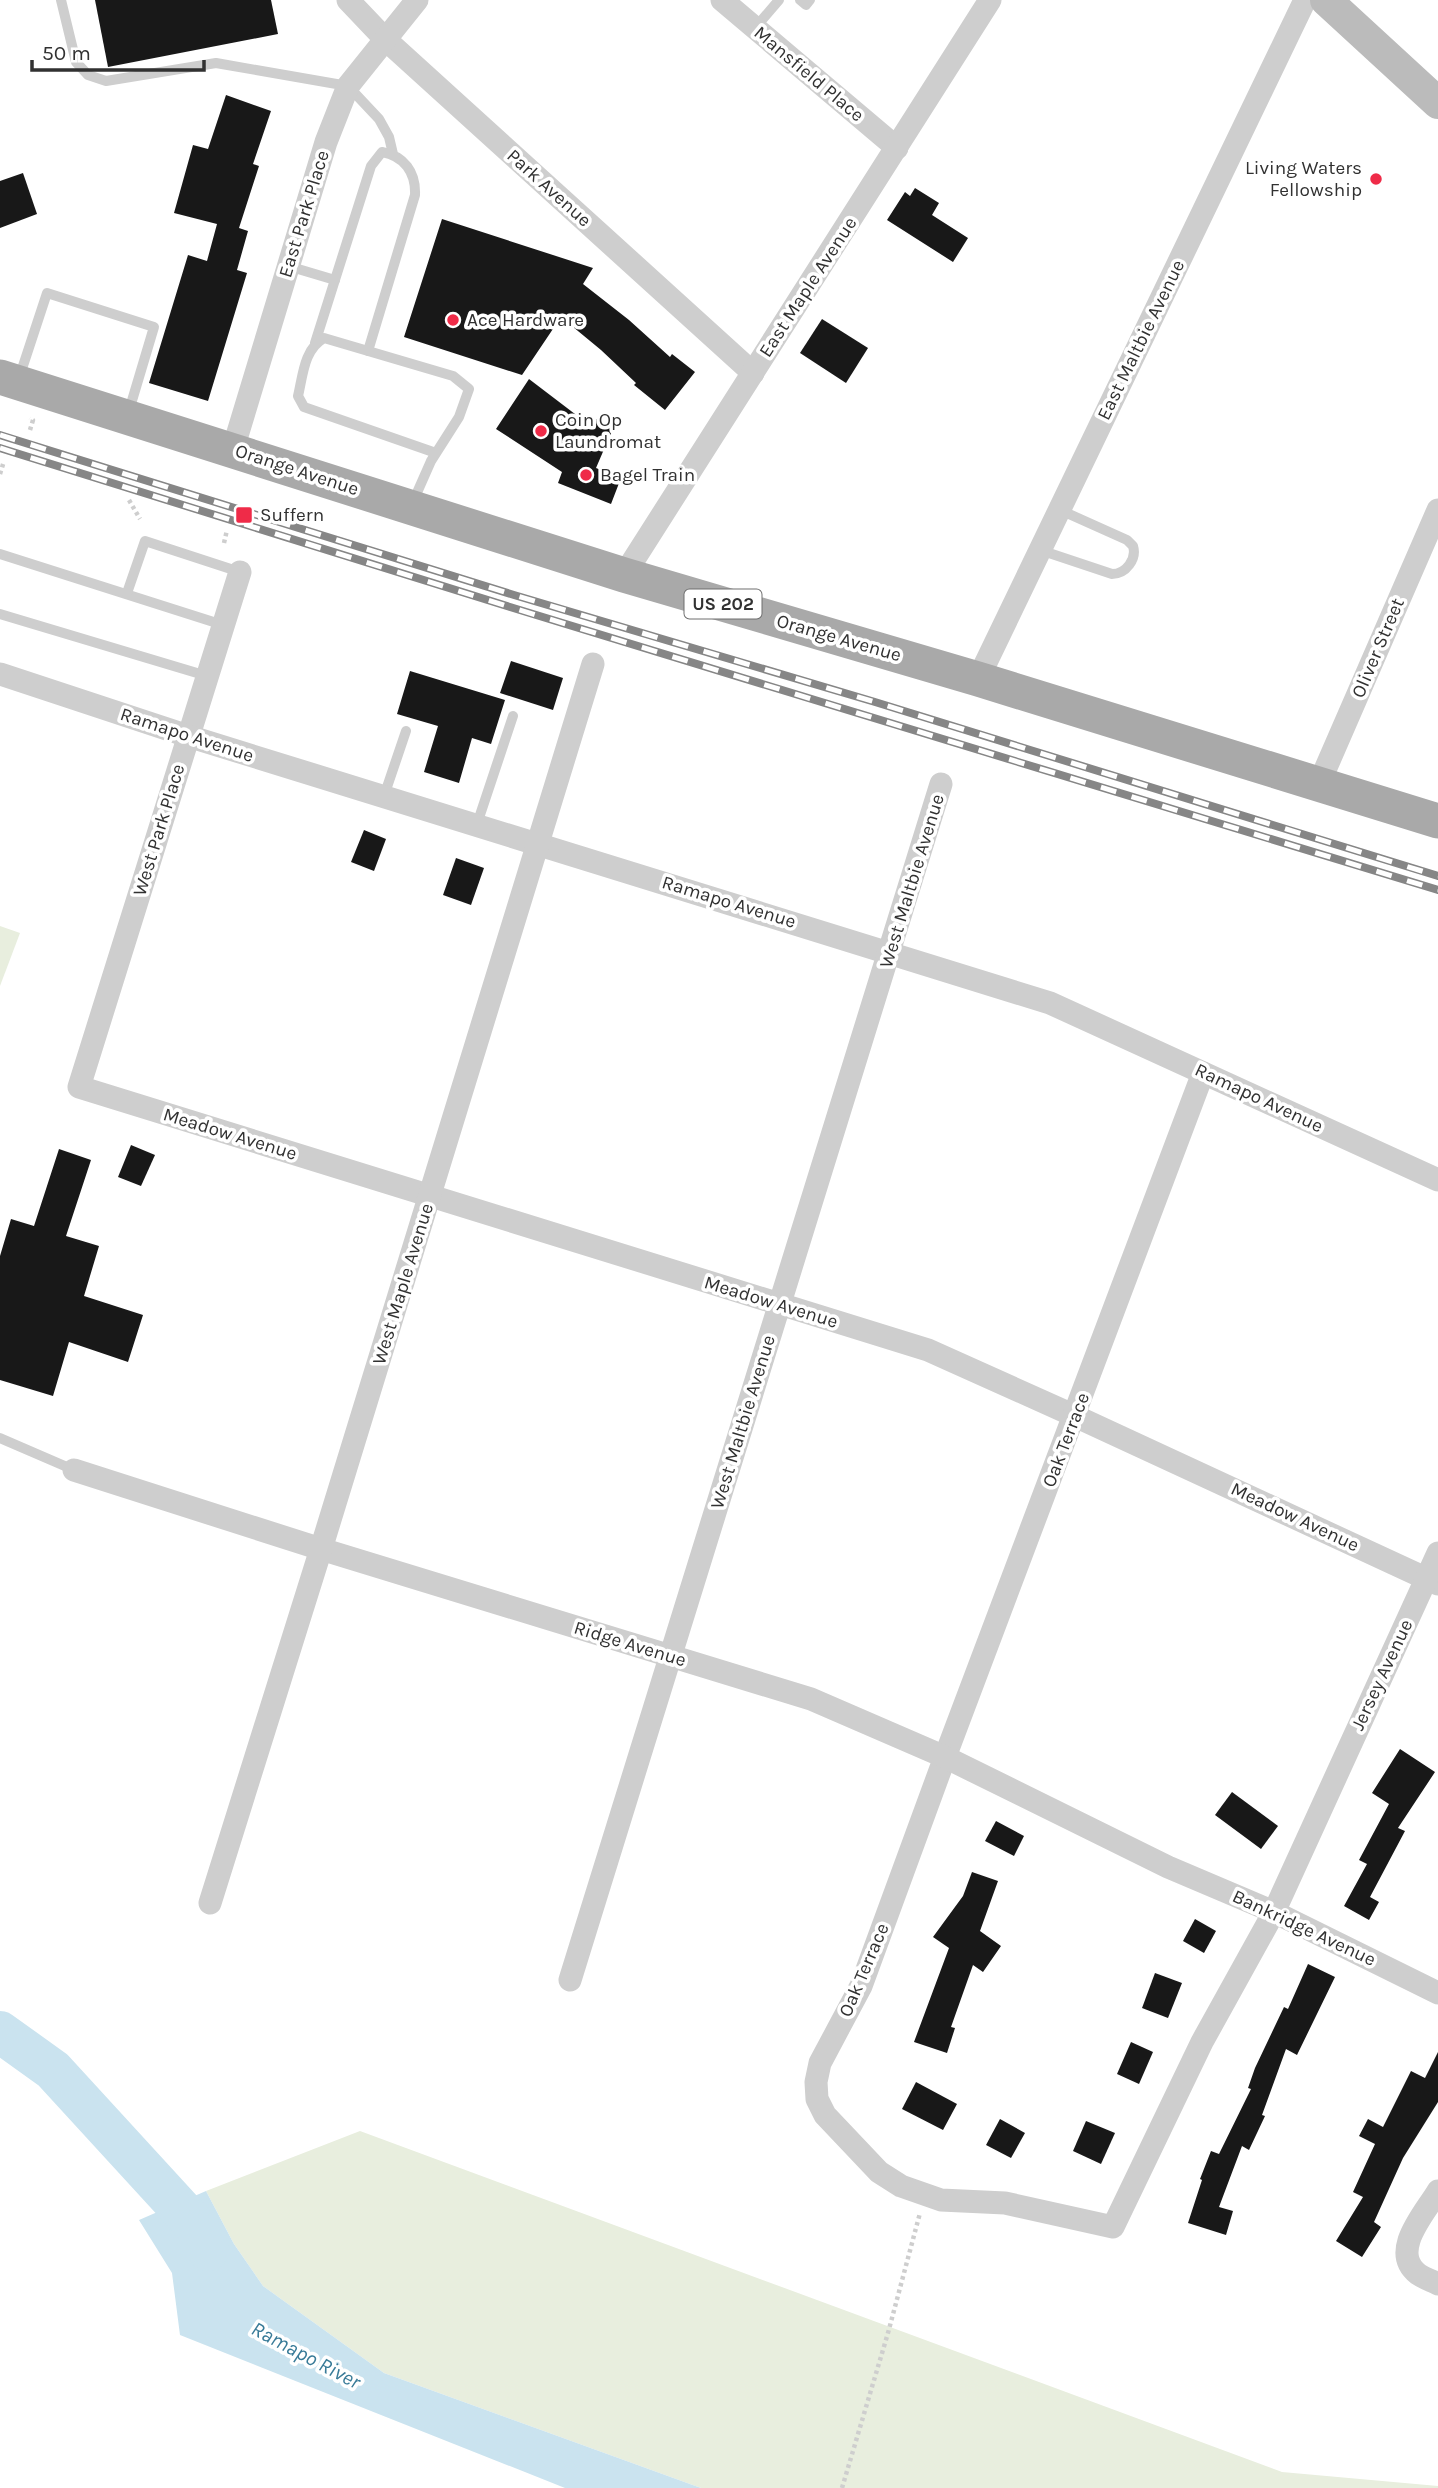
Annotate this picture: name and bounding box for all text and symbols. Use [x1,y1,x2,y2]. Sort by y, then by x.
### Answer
street label: Mansfield Place [749,22,869,126]
scale bar [32,28,203,72]
text: 50 m [42,41,91,65]
street label: Park Avenue [502,144,596,232]
street label: East Park Place [274,148,334,280]
place label: Living Waters Fellowship [1245,157,1362,201]
marker: Living Waters Fellowship [1368,171,1384,187]
street label: East Maple Avenue [755,213,861,361]
street label: East Maltbie Avenue [1093,256,1189,424]
place label: Ace Hardware [467,309,584,331]
marker: Ace Hardware [445,312,461,328]
place label: Coin Op Laundromat [555,409,661,453]
marker: Coin Op Laundromat [533,423,549,439]
street label: Orange Avenue [232,440,362,500]
place label: Bagel Train [600,464,695,486]
marker: Bagel Train [578,467,594,483]
place label: Suffern [260,504,324,526]
marker: Suffern [234,505,254,525]
road number: US 202 [684,590,762,618]
street label: Oliver Street [1347,595,1409,701]
street label: Orange Avenue [774,610,904,666]
street label: Ramapo Avenue [118,703,256,767]
street label: West Park Place [128,761,190,899]
street label: West Maltbie Avenue [875,791,949,971]
street label: Ramapo Avenue [659,871,799,933]
street label: Ramapo Avenue [1191,1059,1327,1137]
street label: Meadow Avenue [160,1103,300,1165]
street label: West Maple Avenue [368,1201,438,1367]
street label: Meadow Avenue [701,1271,841,1333]
street label: West Maltbie Avenue [706,1332,780,1512]
street label: Oak Terrace [1038,1390,1094,1490]
street label: Meadow Avenue [1227,1478,1363,1556]
street label: Jersey Avenue [1347,1616,1417,1734]
street label: Ridge Avenue [571,1617,689,1671]
street label: Bankridge Avenue [1229,1885,1379,1971]
street label: Oak Terrace [834,1920,894,2020]
water label: Ramapo River [247,2316,365,2394]

